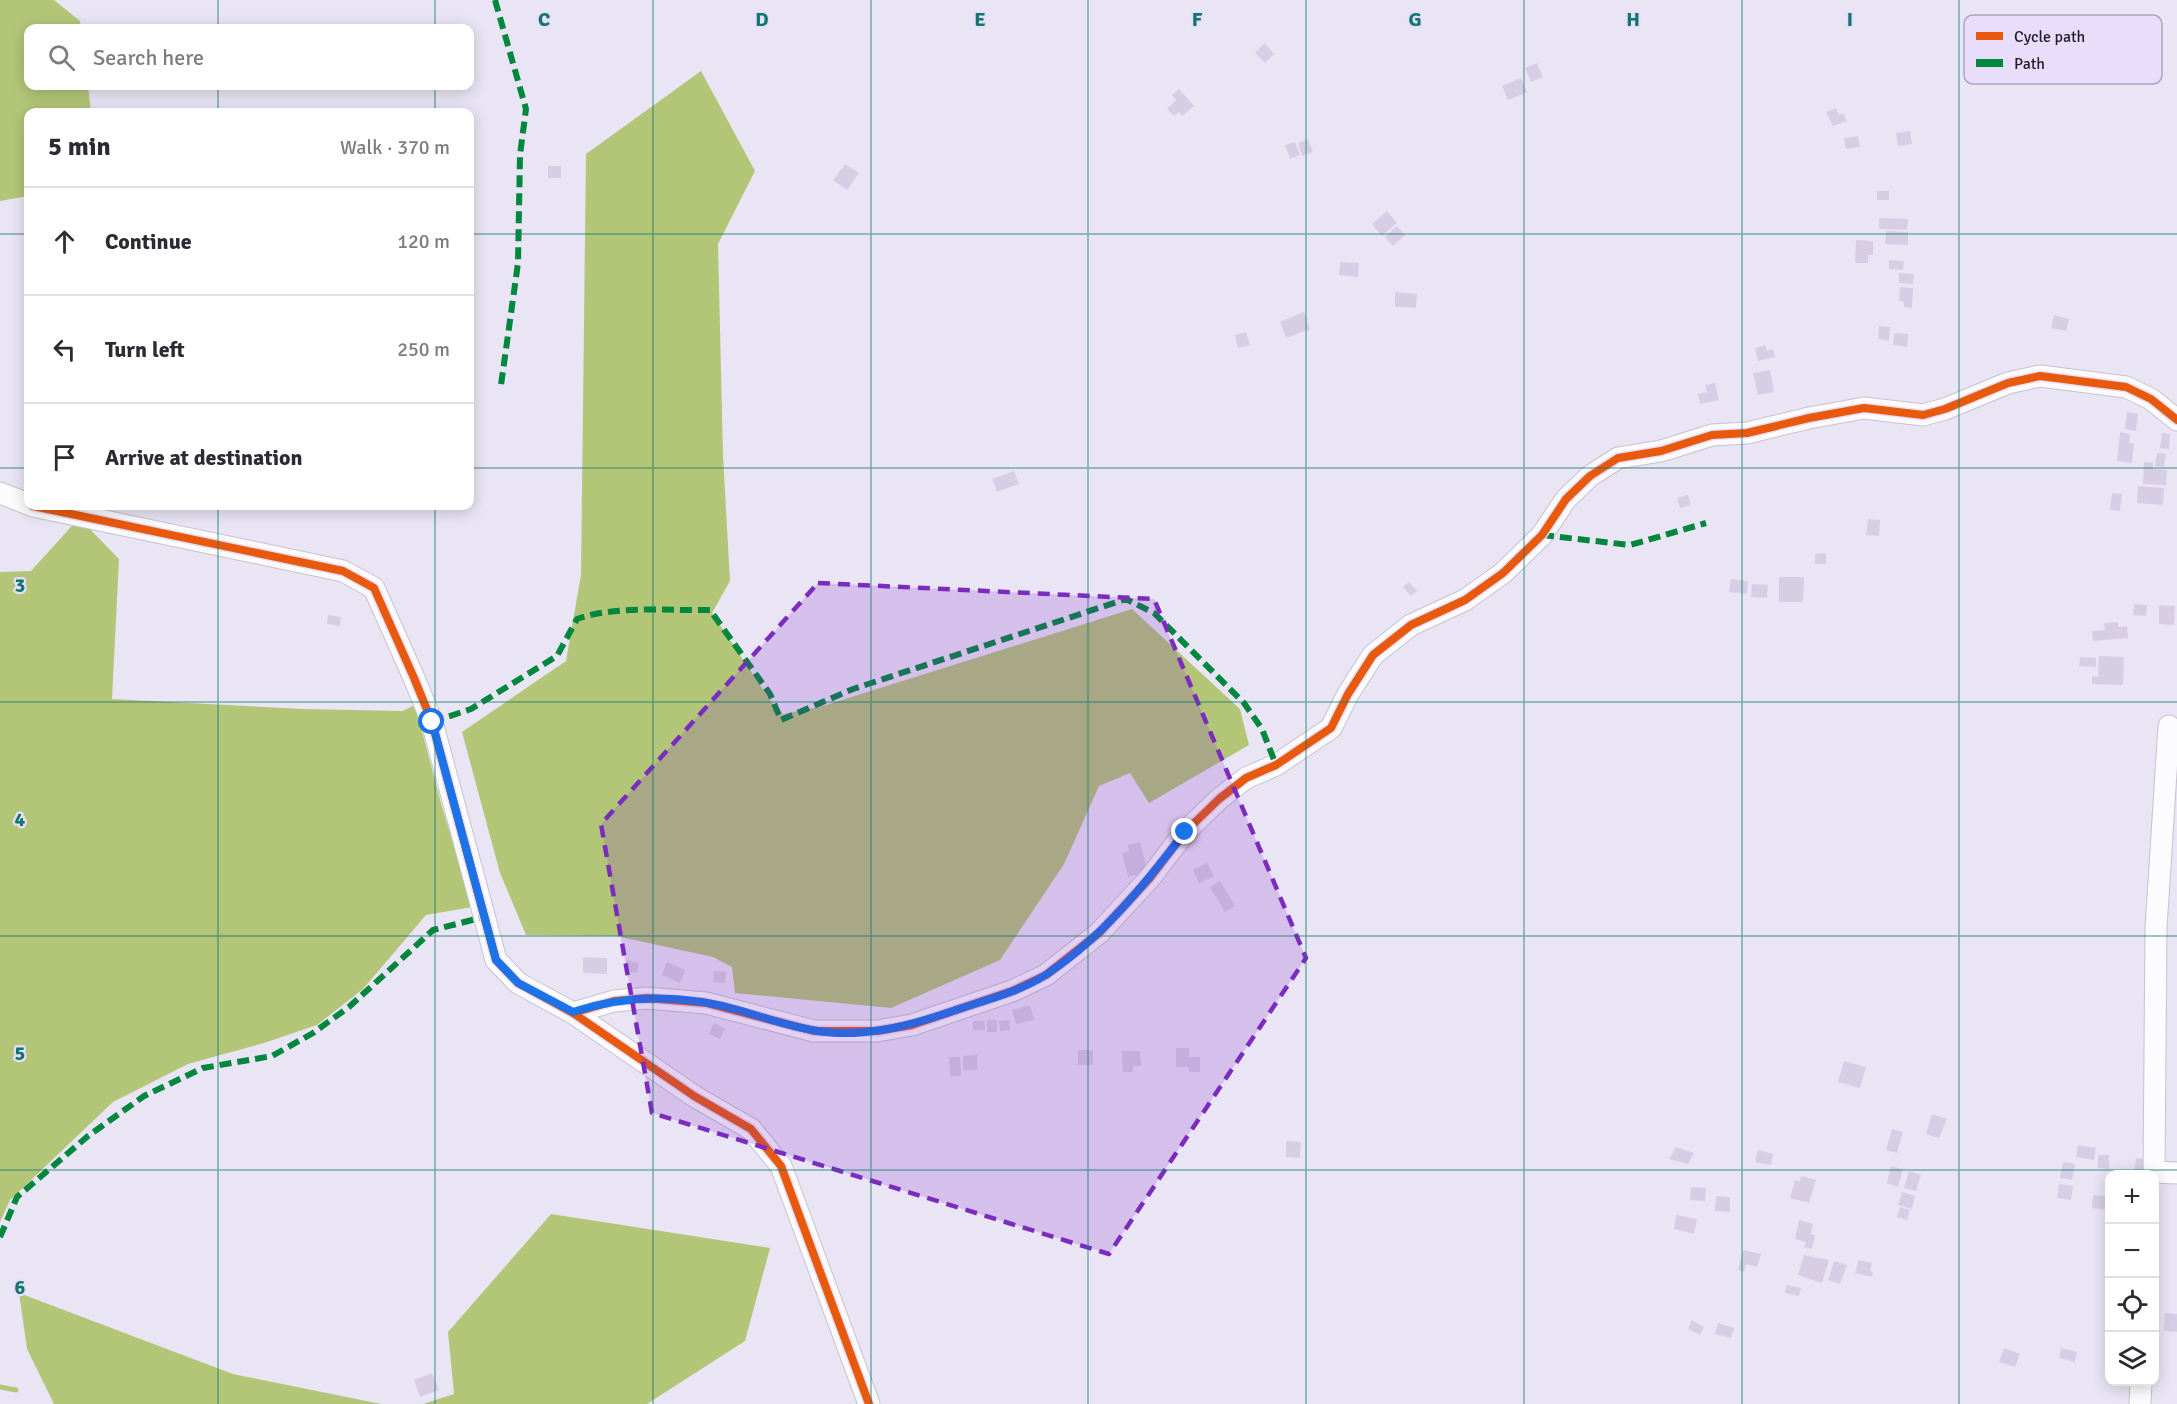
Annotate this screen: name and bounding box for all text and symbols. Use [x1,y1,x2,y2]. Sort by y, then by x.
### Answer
text: C [538,7,550,32]
text: D [755,7,769,32]
text: E [974,7,986,32]
text: F [1192,7,1203,32]
text: G [1408,7,1422,32]
text: H [1626,7,1640,32]
text: I [1847,7,1853,32]
legend [1964,15,2162,84]
search box [24,24,474,90]
text: Cycle path [2014,27,2085,47]
icon: search [45,41,78,74]
text: Search here [93,44,204,71]
text: Path [2014,54,2045,74]
text: 5 min [48,131,111,163]
text: Walk · 370 m [340,135,450,160]
icon: ahead [48,225,81,258]
text: Continue [105,228,192,255]
text: 120 m [397,229,450,254]
icon: left [48,333,81,366]
text: Turn left [105,336,185,363]
text: 250 m [397,337,450,362]
icon: arrive [48,441,81,474]
text: Arrive at destination [105,444,302,471]
text: 3 [15,573,25,598]
route start [418,708,444,734]
text: 4 [15,807,26,832]
route end [1171,818,1197,844]
text: 5 [15,1041,25,1066]
map controls [2105,1170,2159,1386]
button: + [2105,1170,2159,1224]
button: − [2105,1224,2159,1278]
text: 6 [15,1275,26,1300]
button: locate [2105,1278,2159,1332]
button: layers [2105,1332,2159,1386]

